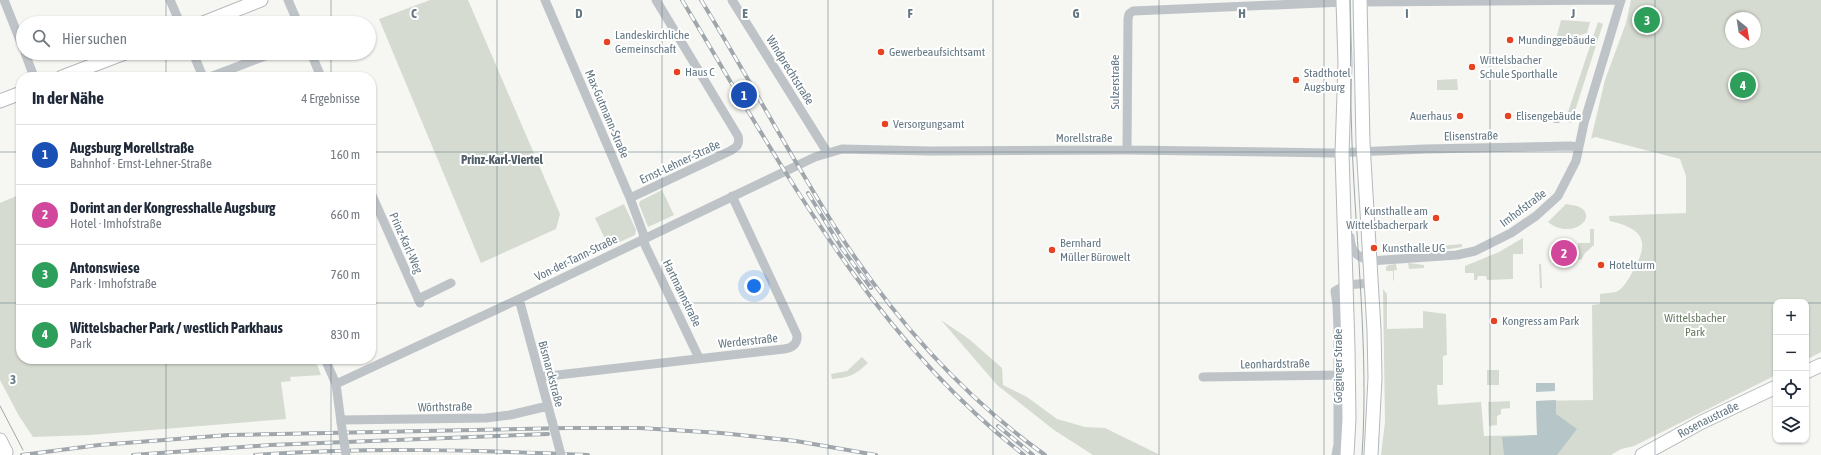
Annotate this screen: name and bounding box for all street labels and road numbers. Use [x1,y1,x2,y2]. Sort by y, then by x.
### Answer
street label: Windprechtstraße [763,33,817,107]
street label: Sulzerstraße [1108,55,1122,109]
street label: Max-Gutmann-Straße [582,68,632,160]
street label: Elisenstraße [1444,129,1498,143]
street label: Morellstraße [1056,131,1112,145]
street label: Ernst-Lehner-Straße [637,137,723,187]
street label: Imhofstraße [1497,186,1549,230]
street label: Prinz-Karl-Weg [386,210,426,276]
street label: Von-der-Tann-Straße [532,232,620,284]
street label: Hartmannstraße [660,257,704,329]
street label: Gögginger Straße [1331,329,1345,403]
street label: Werderstraße [718,331,778,351]
street label: Bismarckstraße [535,339,567,409]
street label: Leonhardstraße [1240,356,1310,372]
street label: Rosenaustraße [1675,399,1741,441]
street label: Wörthstraße [418,400,472,414]

